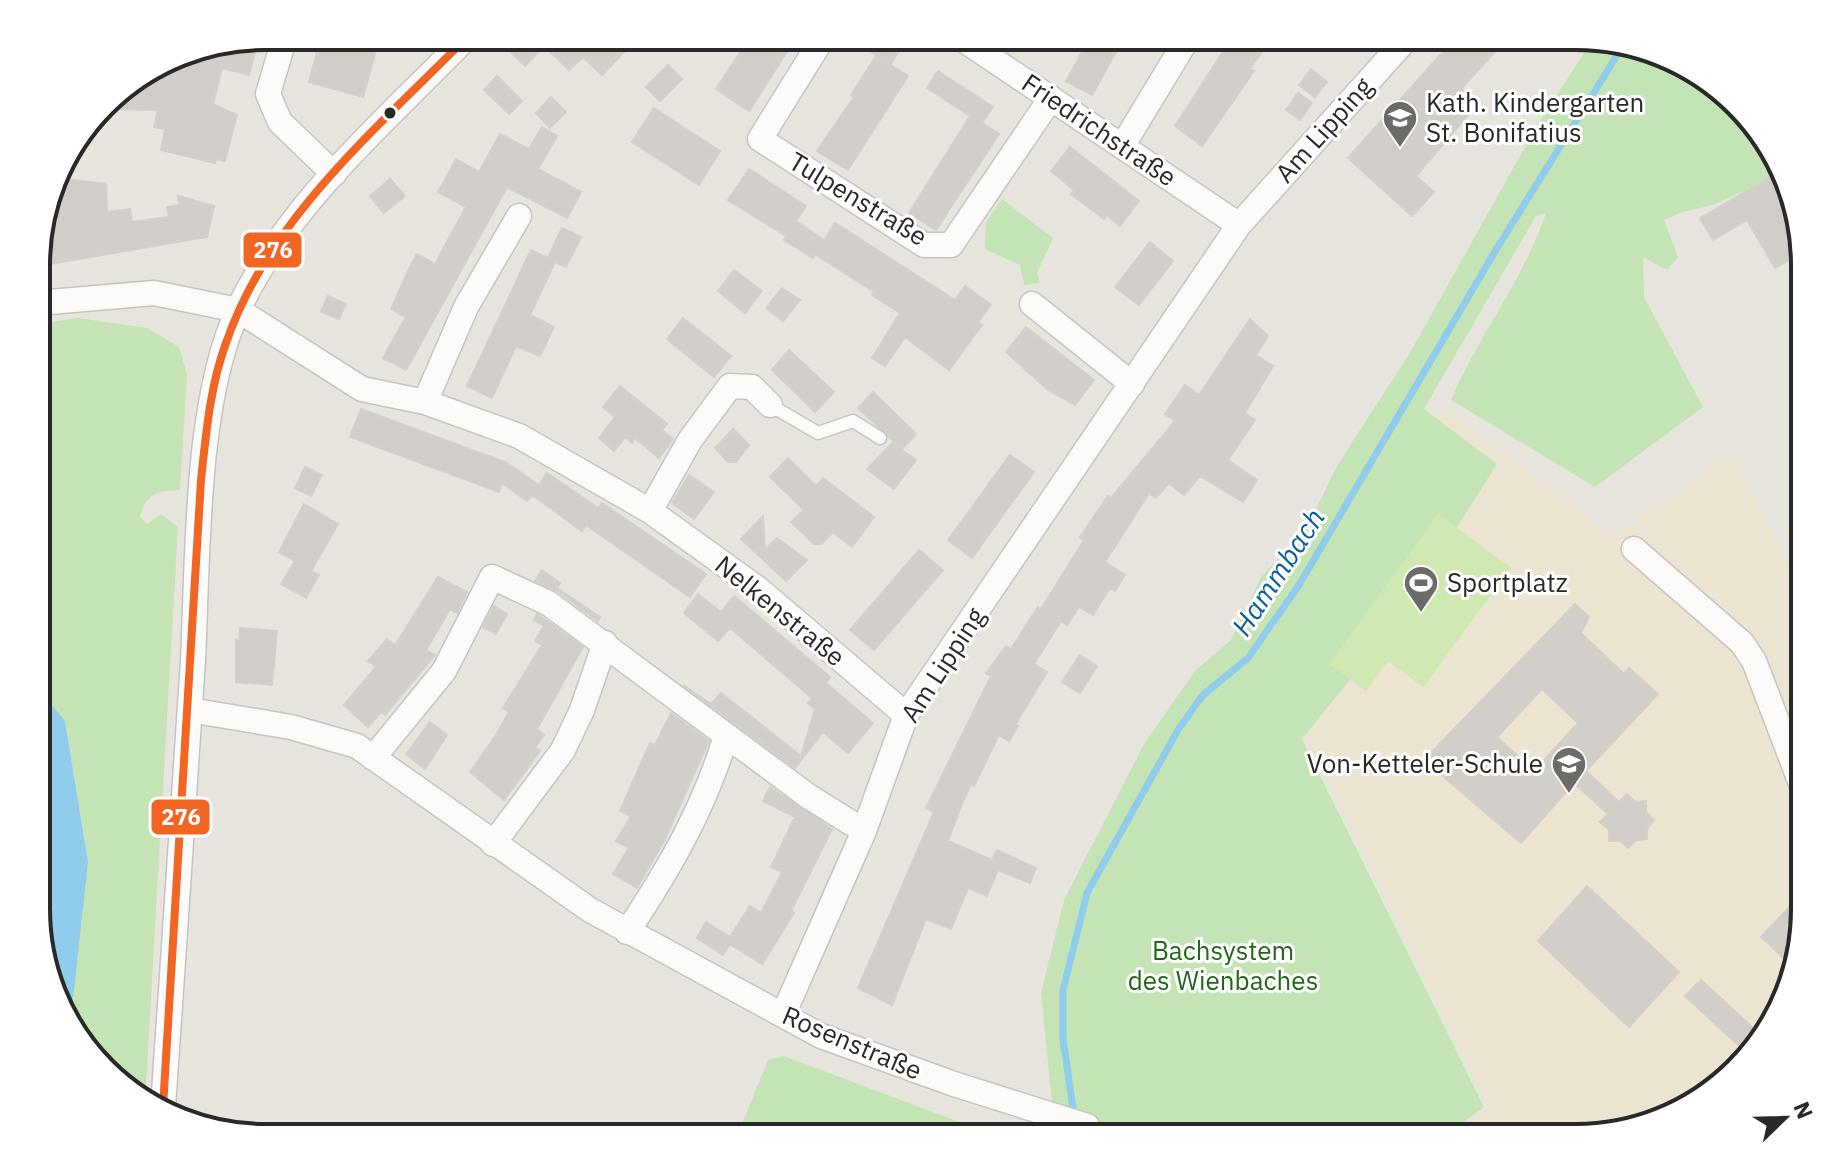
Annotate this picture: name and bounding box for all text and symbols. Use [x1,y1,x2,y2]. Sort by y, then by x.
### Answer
street label: Friedrichstraße [1016,65,1183,193]
street label: Am Lipping [1267,69,1380,189]
place label: Kath. Kindergarten St. Bonifatius [1426,85,1644,149]
school or university icon: Kath. Kindergarten St. Bonifatius [1381,99,1419,149]
unlabelled marker [382,105,398,121]
street label: Tulpenstraße [783,144,934,253]
line badge: 276 [242,231,303,269]
text: 276 [253,235,293,264]
water label: Hammbach [1223,501,1333,643]
street label: Nelkenstraße [709,547,853,673]
sports icon: Sportplatz [1402,564,1440,614]
place label: Sportplatz [1447,565,1568,599]
street label: Am Lipping [892,600,992,728]
school or university icon: Von-Ketteler-Schule [1550,745,1588,795]
place label: Von-Ketteler-Schule [1307,746,1543,780]
line badge: 276 [150,798,211,836]
text: 276 [161,802,201,831]
park label: Bachsystem des Wienbaches [1128,933,1318,997]
street label: Rosenstraße [777,997,927,1087]
north arrow [1745,1078,1825,1158]
text: N [1787,1097,1820,1123]

